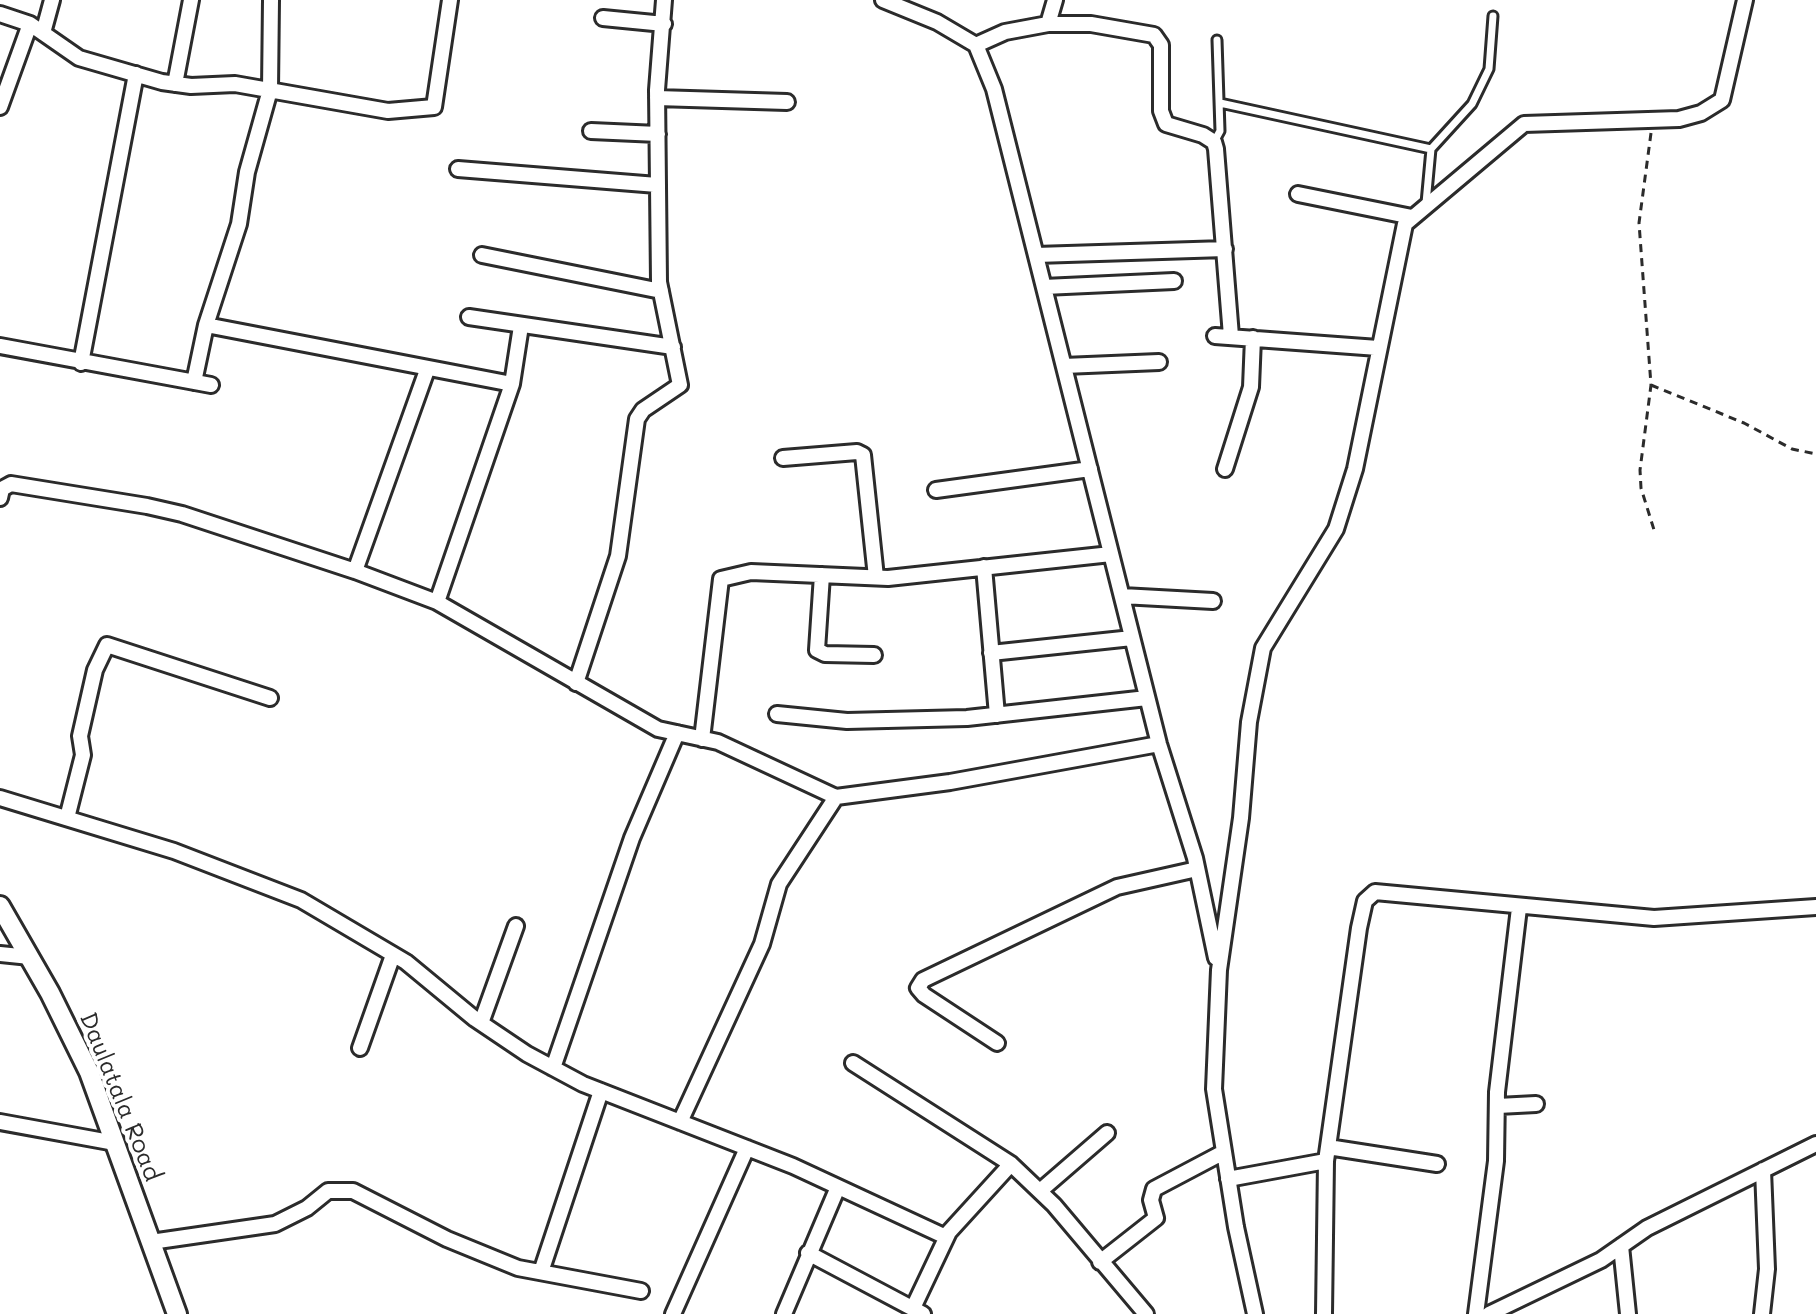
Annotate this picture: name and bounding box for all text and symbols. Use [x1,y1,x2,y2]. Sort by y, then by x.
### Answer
street label: Daulatala Road [73,1008,167,1186]

